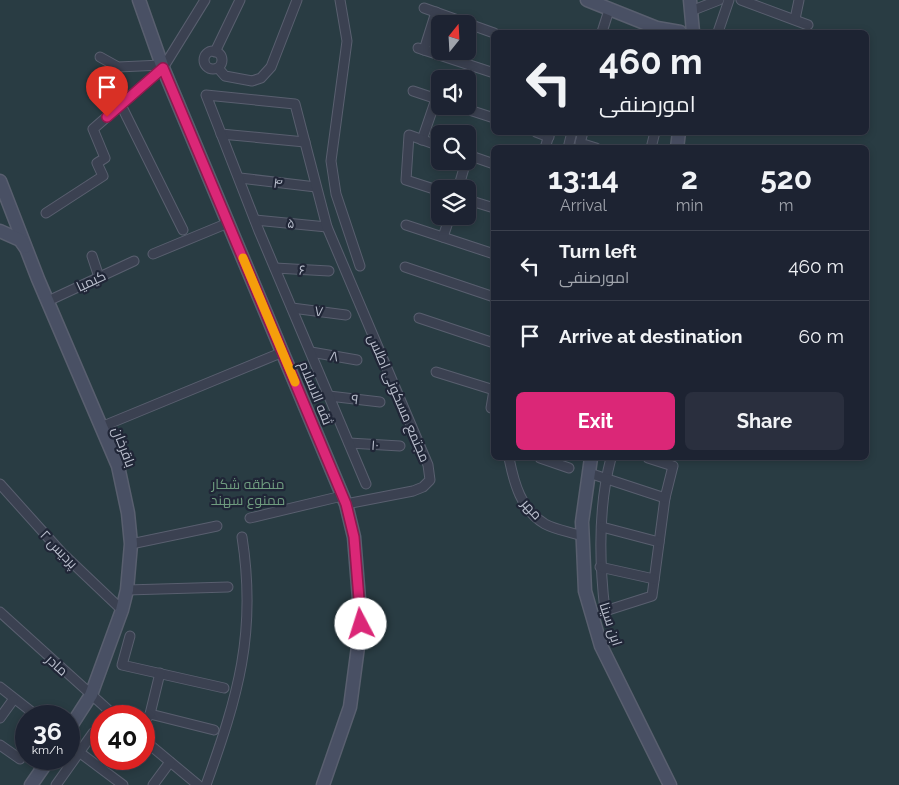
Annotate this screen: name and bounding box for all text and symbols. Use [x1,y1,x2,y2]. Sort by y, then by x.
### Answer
north arrow [431,15,476,60]
map controls [431,15,476,225]
text: 460 m [599,41,703,82]
icon: left [516,50,581,115]
pin [86,66,128,117]
button: sound [431,70,476,115]
icon: arrive [93,73,121,101]
text: امورصنفی [599,91,696,117]
button: search [431,125,476,170]
text: 13:14 [548,161,619,196]
text: 2 [681,161,698,196]
text: 520 [760,161,812,196]
street label: ۴ [272,174,284,192]
button: layers [431,180,476,225]
text: Arrival [560,196,607,215]
text: min [676,196,703,215]
text: m [779,196,793,215]
street label: ۵ [286,215,296,231]
text: Turn left [559,240,636,262]
icon: left [516,252,544,280]
text: 460 m [788,255,844,277]
street label: ۶ [298,262,306,278]
street label: کیمیا [74,267,108,295]
text: امورصنفی [559,268,629,287]
street label: ۷ [314,303,325,320]
icon: arrive [516,322,544,350]
text: Arrive at destination [559,325,743,347]
text: 60 m [799,325,844,347]
street label: مجتمع مسکونی اطلس [364,332,433,465]
street label: ۸ [328,347,340,365]
street label: ثقه الاسلام [294,359,336,428]
street label: ۹ [350,391,360,407]
button: Exit [516,392,675,450]
button: Share [685,392,844,450]
street label: باقرخان [109,425,139,469]
street label: ۱۰ [371,437,379,453]
park label: منطقه شکار ممنوع سهند [211,476,285,509]
street label: مهر [518,495,545,523]
street label: پردیس ۲ [36,527,81,573]
position arrow [334,597,386,649]
street label: ابن سینا [596,600,626,648]
street label: مادر [42,650,71,679]
speed limit sign: 40 [90,705,155,770]
text: 36 [33,716,62,746]
text: km/h [32,743,63,757]

